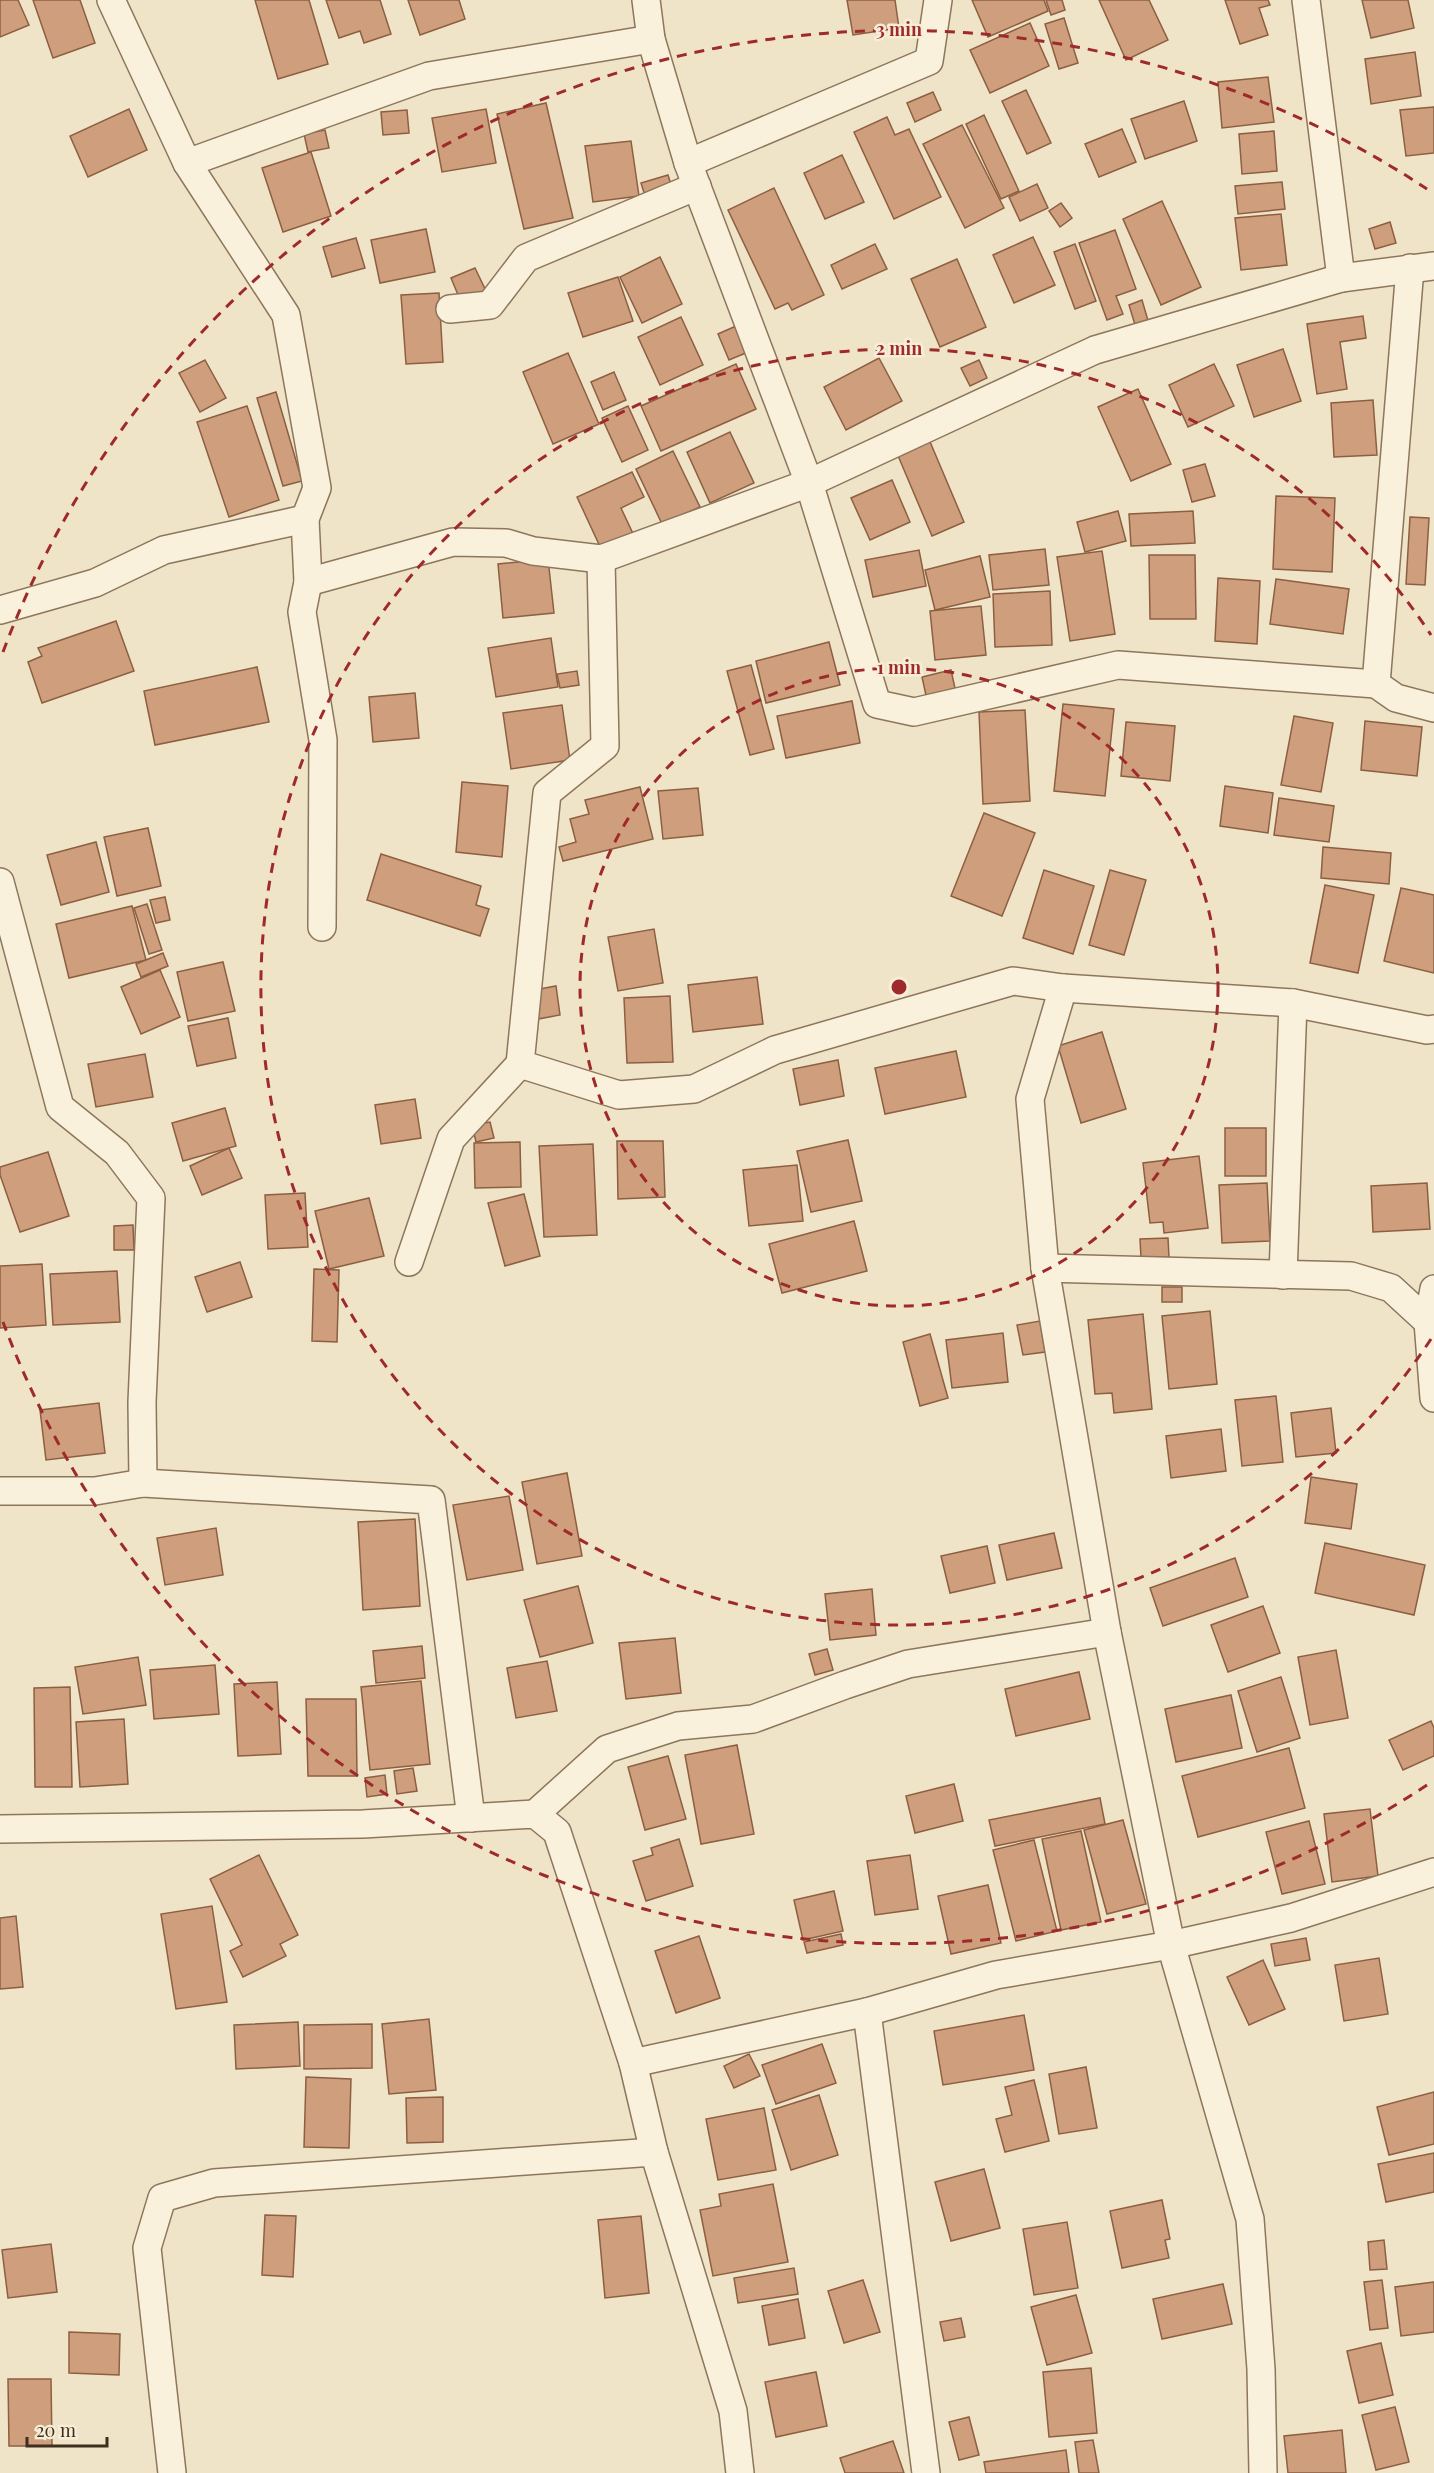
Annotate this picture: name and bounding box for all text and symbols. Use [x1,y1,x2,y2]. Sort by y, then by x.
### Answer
text: 3 min [876,17,922,41]
text: 2 min [876,336,922,360]
text: 1 min [877,655,921,679]
centre of rings [889,977,909,997]
scale bar [27,2410,106,2448]
text: 20 m [36,2418,76,2442]

